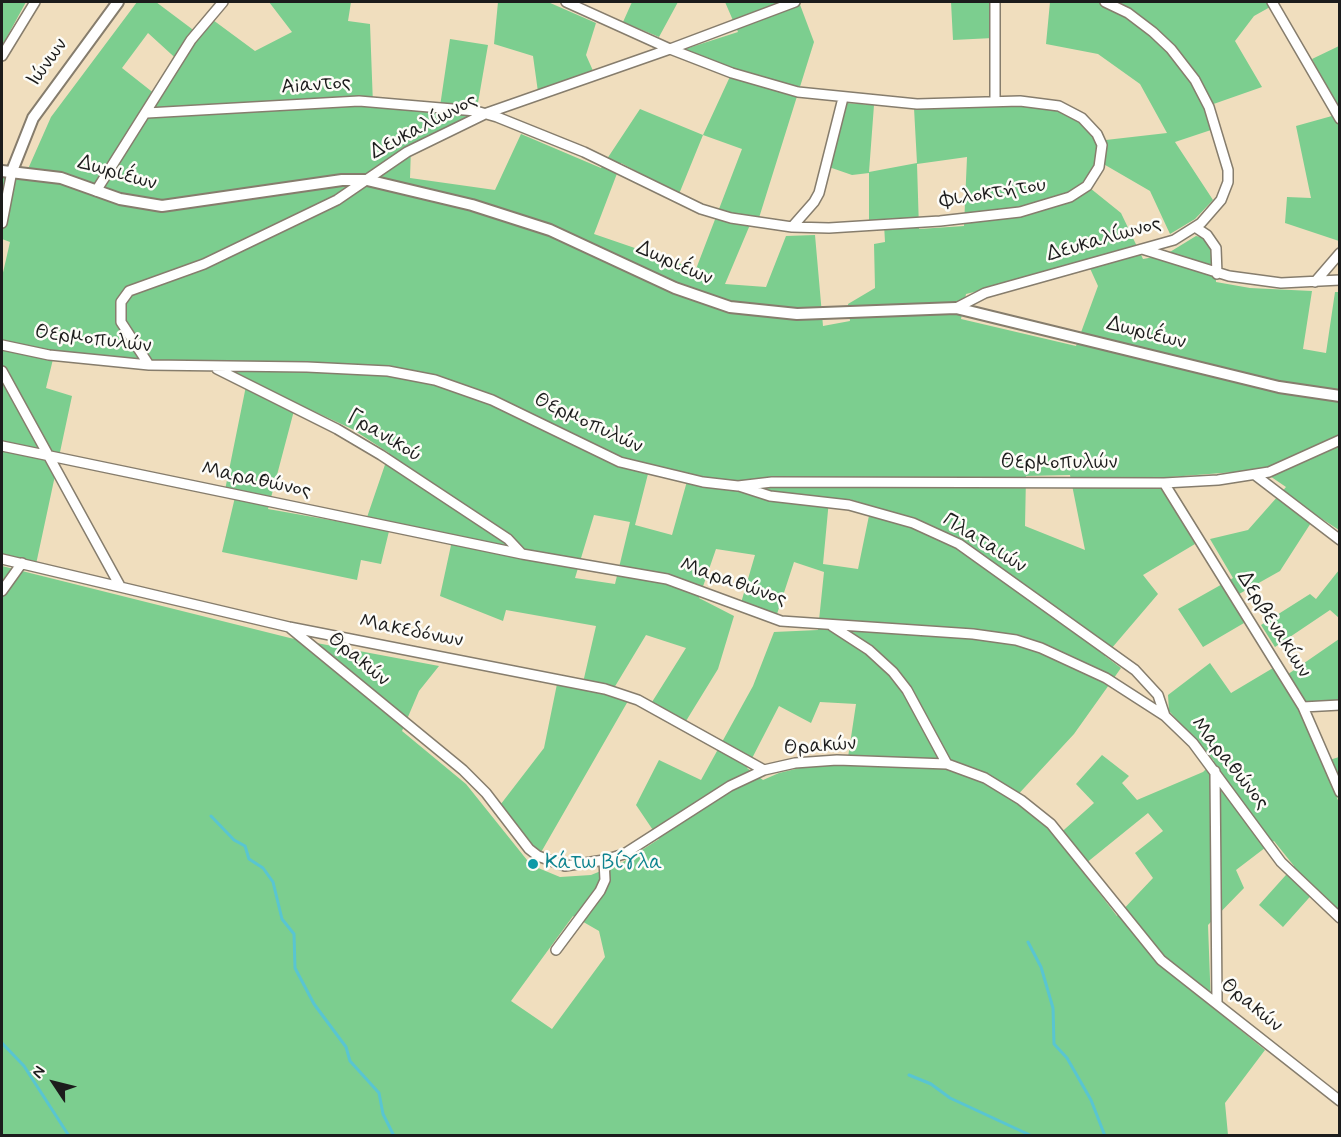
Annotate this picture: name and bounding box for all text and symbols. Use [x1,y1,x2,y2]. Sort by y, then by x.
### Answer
street label: Ιώνων [22,34,74,92]
street label: Aiαντος [280,71,352,101]
street label: Δευκαλίωνος [366,88,482,166]
street label: Δωριέων [75,151,159,197]
street label: Φιλοκτήτου [938,173,1048,215]
street label: Δευκαλίωνος [1044,212,1164,268]
street label: Δωριέων [632,236,716,292]
street label: Δωριέων [1104,312,1188,356]
street label: Θερμοπυλών [33,320,153,360]
street label: Θερμοπυλών [530,388,646,460]
street label: Γρανικού [342,405,426,469]
street label: Θερμοπυλών [1000,451,1118,477]
street label: Μαραθώνος [199,457,313,505]
street label: Πλαταιών [937,508,1031,580]
street label: Μαραθώνος [676,553,790,613]
street label: Δερβενακίων [1230,567,1316,683]
street label: Μακεδόνων [357,610,465,654]
street label: Θρακών [322,627,394,693]
street label: Μαραθώνος [1184,713,1274,815]
street label: Θρακών [783,732,857,762]
place label: Κάτω Βίγλα [545,851,662,877]
marker: Κάτω Βίγλα [526,857,540,871]
street label: Θρακών [1215,973,1287,1039]
north arrow [24,1053,84,1113]
text: N [27,1062,51,1083]

